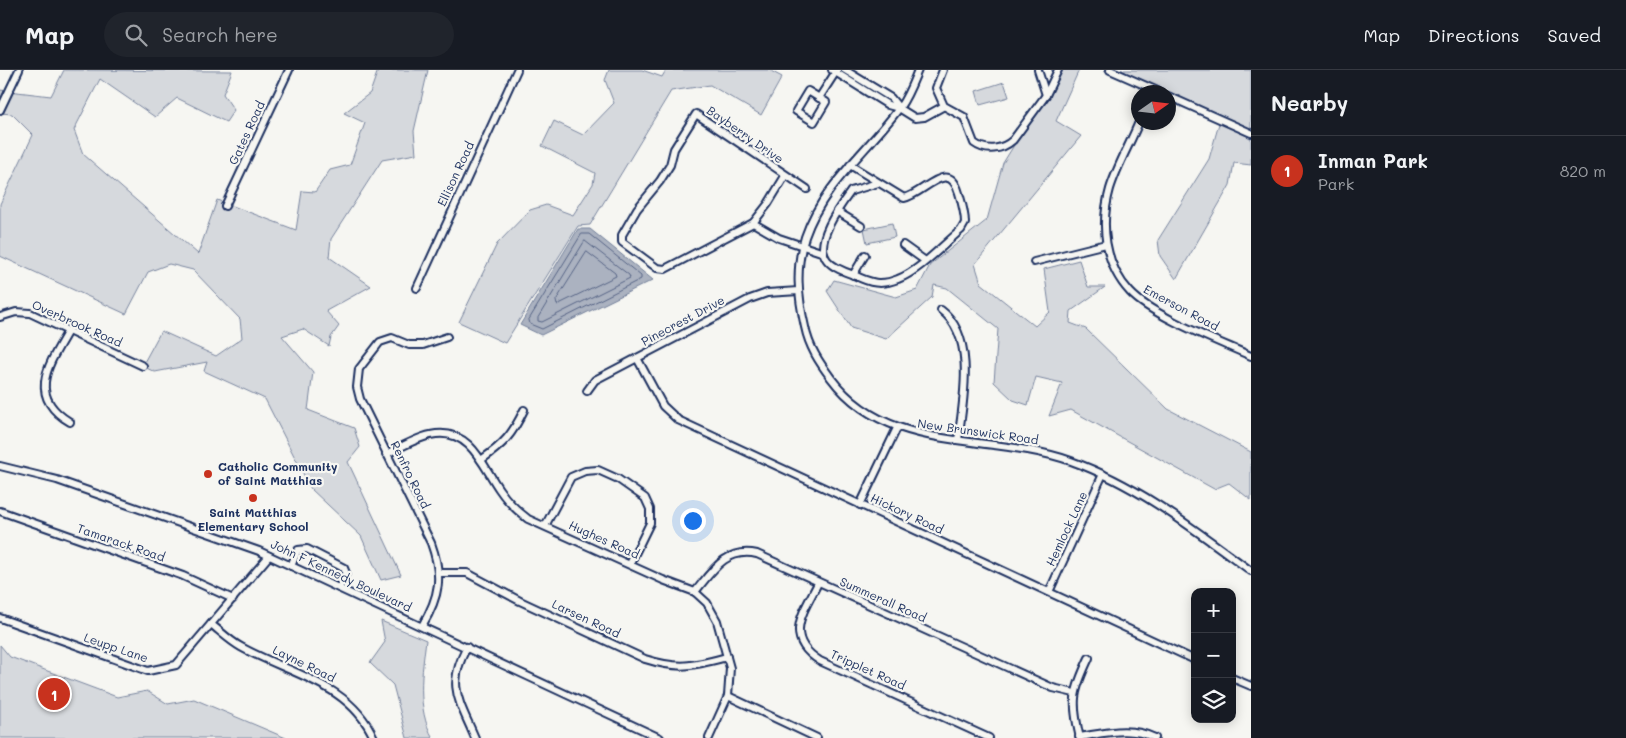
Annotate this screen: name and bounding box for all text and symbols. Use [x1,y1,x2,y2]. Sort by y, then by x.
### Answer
search box [104,12,454,57]
text: Map [25,19,74,50]
icon: search [122,21,150,49]
text: Search here [162,22,278,47]
text: Map [1363,23,1400,47]
text: Directions [1428,23,1520,47]
text: Saved [1548,23,1601,47]
north arrow [1131,85,1176,130]
text: Nearby [1271,89,1348,116]
street label: Gates Road [224,98,268,167]
street label: Bayberry Drive [704,102,787,167]
street label: Ellison Road [433,138,477,209]
text: Inman Park [1318,148,1428,173]
text: 1 [1283,160,1291,181]
text: 820 m [1560,160,1606,181]
text: Park [1318,173,1354,194]
street label: Emerson Road [1141,281,1222,334]
street label: Pinecrest Drive [638,291,727,349]
street label: Overbrook Road [30,296,125,350]
street label: New Brunswick Road [917,415,1040,447]
street label: Renfro Road [388,438,434,511]
place label: Catholic Community of Saint Matthias [218,458,338,488]
marker: Catholic Community of Saint Matthias [202,468,214,480]
street label: Hickory Road [868,489,947,537]
street label: Hemlock Lane [1042,489,1090,569]
marker: Saint Matthias Elementary School [247,492,259,504]
place label: Saint Matthias Elementary School [198,504,308,534]
your location [680,508,706,534]
street label: Hughes Road [567,516,643,562]
street label: Tamarack Road [75,520,168,565]
street label: John F Kennedy Boulevard [268,535,415,615]
street label: Summerall Road [838,573,930,625]
map controls [1191,588,1236,723]
button: + [1191,588,1236,633]
street label: Larsen Road [550,595,623,641]
street label: Leupp Lane [82,629,151,665]
button: − [1191,633,1236,678]
street label: Layne Road [270,641,339,685]
street label: Tripplet Road [828,645,909,693]
pin: 1 [38,675,70,713]
button: layers [1191,678,1236,723]

